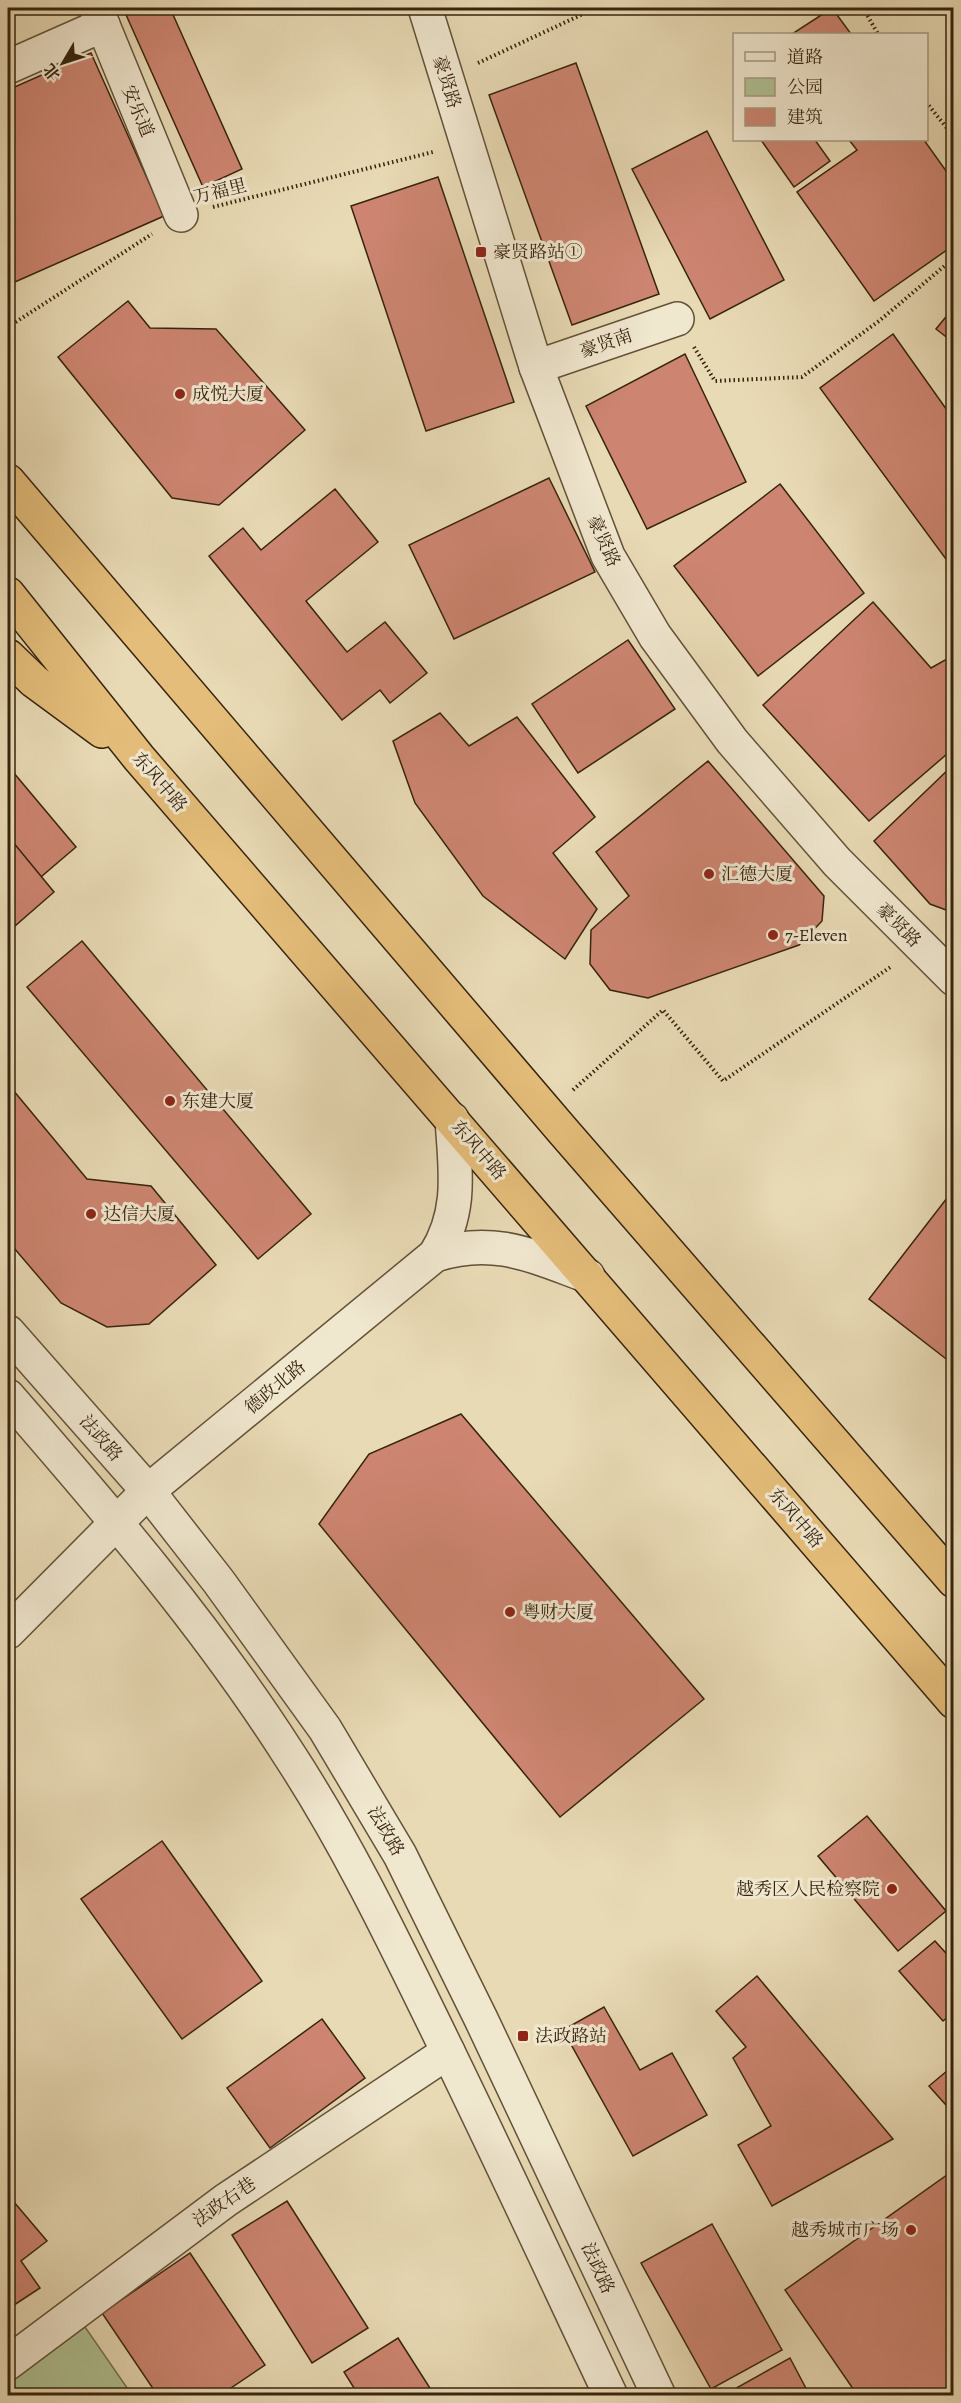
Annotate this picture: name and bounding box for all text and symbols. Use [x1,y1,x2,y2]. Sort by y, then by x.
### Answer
north arrow [33,33,93,93]
legend [733,33,928,141]
text: 道路 [787,45,823,69]
street label: 豪贤路 [428,53,466,111]
text: 北 [39,59,66,85]
text: 公园 [787,75,823,99]
street label: 安乐道 [116,81,160,141]
text: 建筑 [787,105,823,129]
street label: 万福里 [191,173,249,209]
place label: 豪贤路站① [493,240,583,264]
marker: 豪贤路站① [474,245,488,259]
street label: 豪贤南 [577,323,635,363]
place label: 成悦大厦 [192,382,264,406]
marker: 成悦大厦 [173,387,187,401]
street label: 豪贤路 [582,511,626,571]
street label: 东风中路 [127,747,193,817]
place label: 汇德大厦 [721,862,793,886]
marker: 汇德大厦 [702,867,716,881]
street label: 豪贤路 [871,897,927,953]
place label: 7-Eleven [785,923,848,947]
marker: 7-Eleven [766,928,780,942]
place label: 东建大厦 [182,1089,254,1113]
marker: 东建大厦 [163,1094,177,1108]
street label: 东风中路 [446,1115,512,1185]
place label: 达信大厦 [103,1202,175,1226]
marker: 达信大厦 [84,1207,98,1221]
street label: 德政北路 [240,1355,310,1419]
street label: 法政路 [74,1410,128,1466]
street label: 东风中路 [763,1483,829,1553]
place label: 粤财大厦 [522,1600,594,1624]
marker: 粤财大厦 [503,1605,517,1619]
street label: 法政路 [362,1802,410,1860]
place label: 越秀区人民检察院 [736,1877,880,1901]
marker: 越秀区人民检察院 [885,1882,899,1896]
place label: 法政路站 [535,2024,607,2048]
marker: 法政路站 [516,2029,530,2043]
street label: 法政右巷 [188,2172,260,2232]
place label: 越秀城市广场 [791,2218,899,2242]
marker: 越秀城市广场 [904,2223,918,2237]
street label: 法政路 [576,2238,620,2298]

